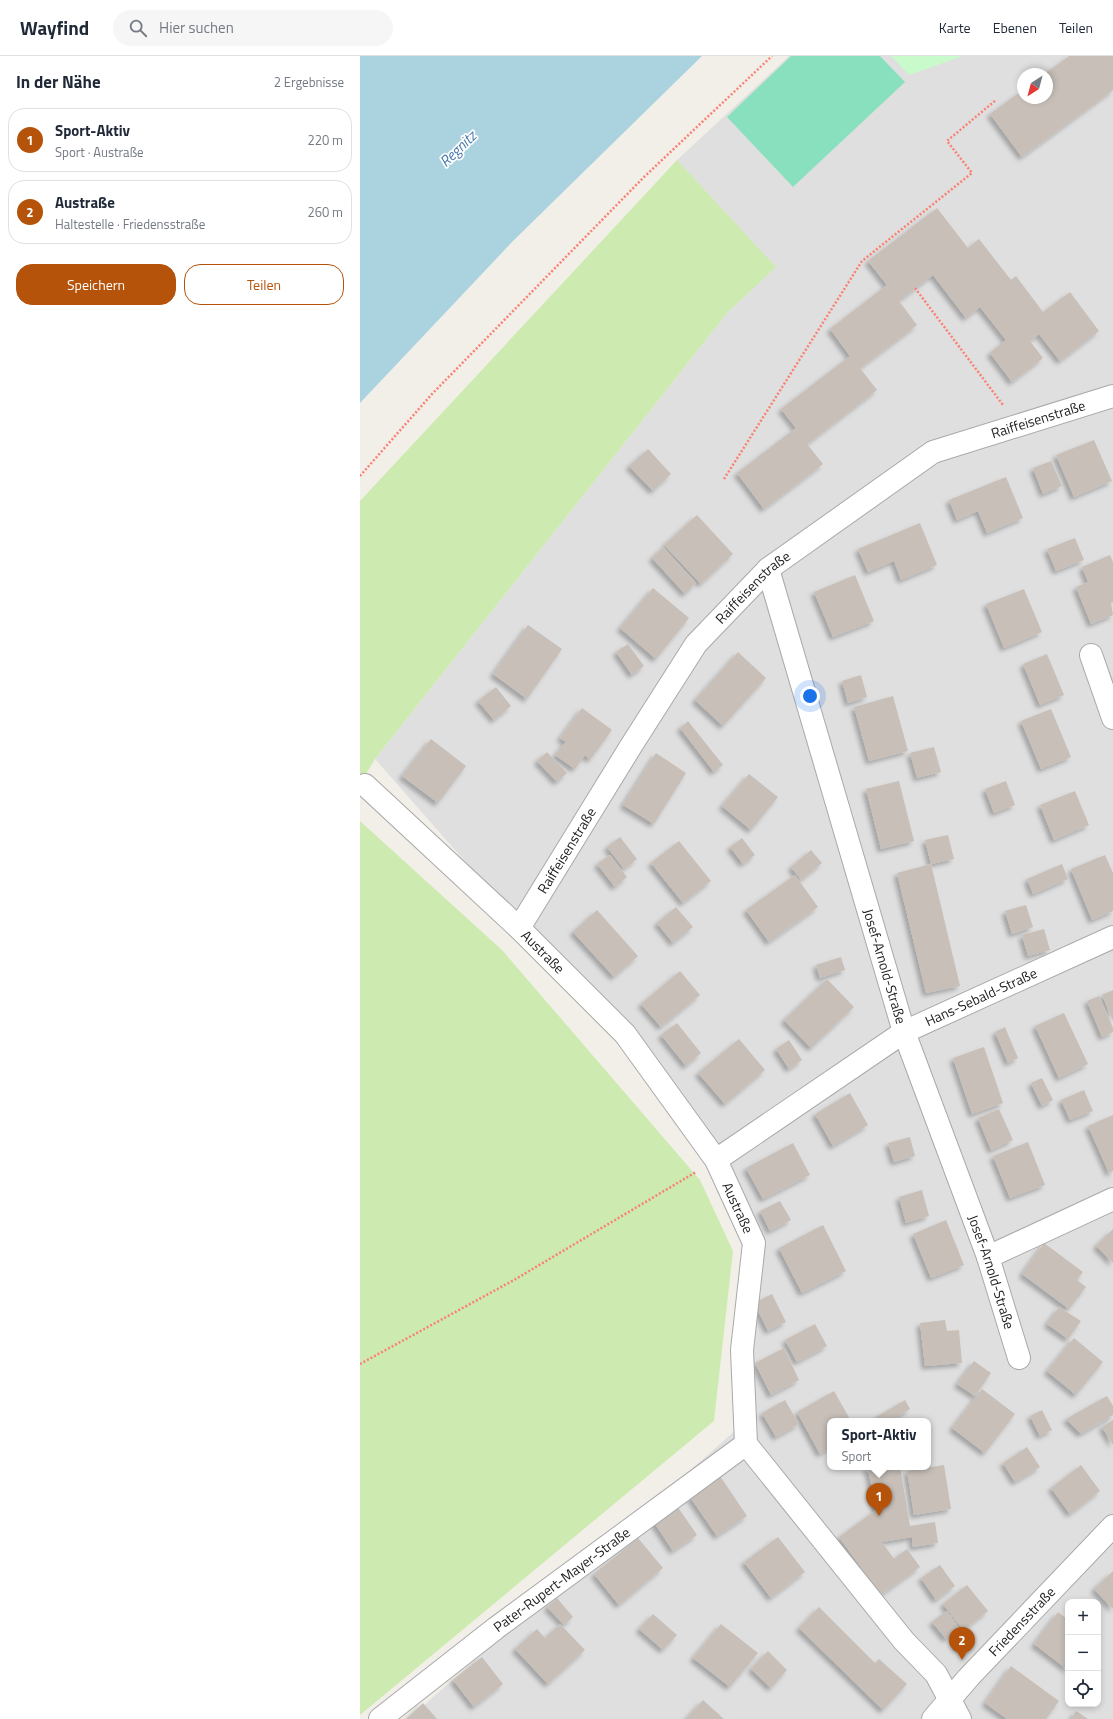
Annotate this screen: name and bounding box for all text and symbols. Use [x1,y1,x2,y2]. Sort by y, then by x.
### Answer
search box [113,10,393,46]
text: Wayfind [20,13,89,42]
text: Hier suchen [159,16,234,39]
icon: search [127,17,149,39]
text: Karte [939,17,971,38]
text: Ebenen [993,17,1037,38]
text: Teilen [1059,17,1093,38]
north arrow [1017,68,1053,104]
text: In der Nähe [16,69,101,95]
text: 2 Ergebnisse [274,72,344,92]
text: Sport-Aktiv [55,119,130,142]
water label: Regnitz [434,124,483,172]
text: 1 [26,130,34,150]
text: 220 m [307,130,343,150]
text: Sport · Austraße [55,142,144,162]
text: Austraße [55,191,115,214]
text: 2 [26,202,34,222]
text: 260 m [307,202,343,222]
text: Haltestelle · Friedensstraße [55,214,205,234]
button: Speichern [16,264,176,305]
button: Teilen [184,264,344,305]
street label: Raiffeisenstraße [988,394,1088,443]
street label: Raiffeisenstraße [710,545,794,628]
your location [800,686,820,706]
street label: Raiffeisenstraße [532,803,601,897]
street label: Josef-Arnold-Straße [858,906,912,1026]
street label: Austraße [517,925,570,978]
street label: Hans-Sebald-Straße [921,962,1040,1031]
street label: Austraße [717,1179,759,1237]
street label: Josef-Arnold-Straße [963,1212,1020,1331]
popup [827,1418,931,1470]
text: Sport-Aktiv [841,1423,917,1446]
text: Sport [841,1446,871,1466]
pin: 1 [866,1483,892,1516]
street label: Pater-Rupert-Mayer-Straße [489,1522,634,1637]
street label: Friedensstraße [983,1582,1060,1661]
map controls [1065,1599,1101,1707]
button: + [1065,1599,1101,1635]
pin: 2 [949,1627,975,1660]
button: − [1065,1635,1101,1671]
button: locate [1065,1671,1101,1707]

